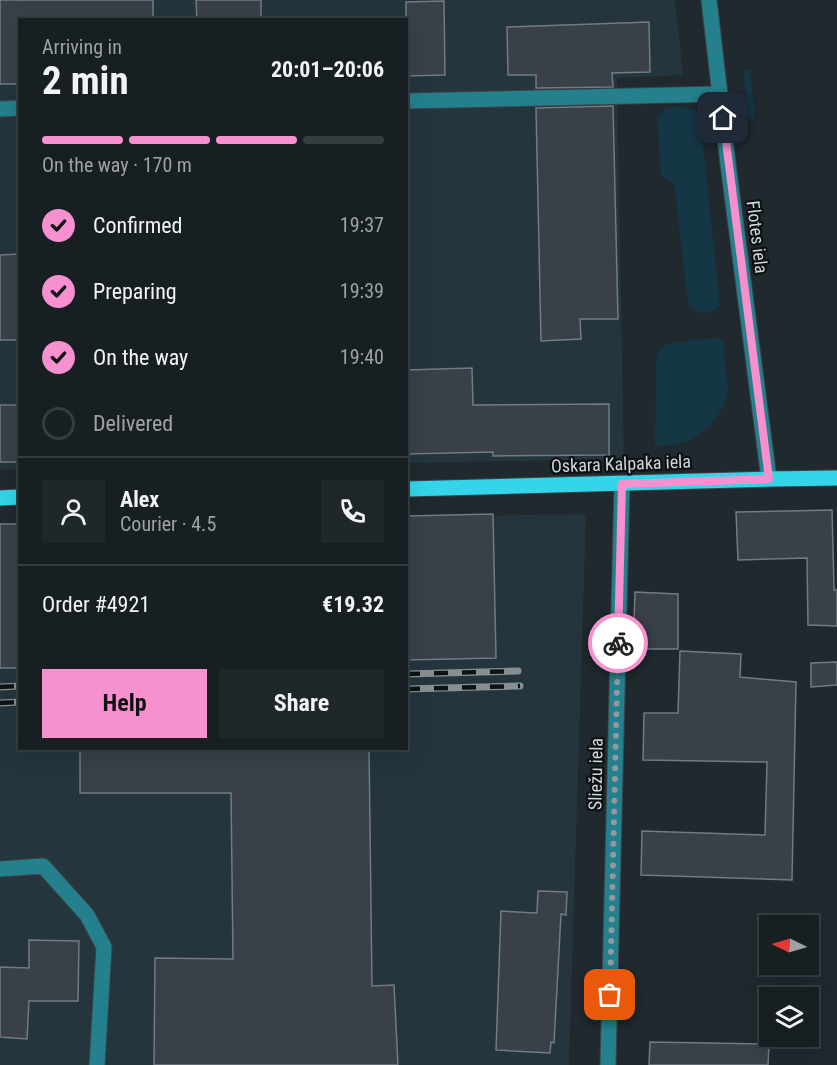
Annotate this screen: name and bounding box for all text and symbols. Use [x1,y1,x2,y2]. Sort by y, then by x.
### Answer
text: Arriving in [42,35,122,59]
text: 20:01–20:06 [271,57,384,82]
text: 2 min [42,58,129,104]
pin [697,92,748,143]
icon: home [706,101,739,134]
text: On the way · 170 m [42,153,192,177]
street label: Flotes iela [743,199,772,275]
icon: check [42,209,75,242]
text: Confirmed [93,213,182,238]
text: 19:37 [340,213,384,237]
icon: check [42,275,75,308]
text: Preparing [93,279,177,304]
text: 19:39 [340,279,384,303]
icon: check [42,341,75,374]
text: On the way [93,345,188,370]
text: 19:40 [340,345,384,369]
text: Delivered [93,411,173,436]
street label: Oskara Kalpaka iela [551,451,691,476]
button: person [42,480,105,543]
button: phone [321,480,384,543]
text: Alex [120,487,159,512]
text: Courier · 4.5 [120,512,216,536]
text: Order #4921 [42,592,150,617]
text: €19.32 [322,592,384,617]
courier [588,613,648,673]
icon: bike [602,627,635,660]
button: Help [42,669,207,738]
button: Share [219,669,384,738]
street label: Sliežu iela [584,738,607,810]
north arrow [759,915,819,975]
map controls [759,915,819,1047]
pin [584,969,635,1020]
icon: bag [593,978,626,1011]
button: layers [759,987,819,1047]

